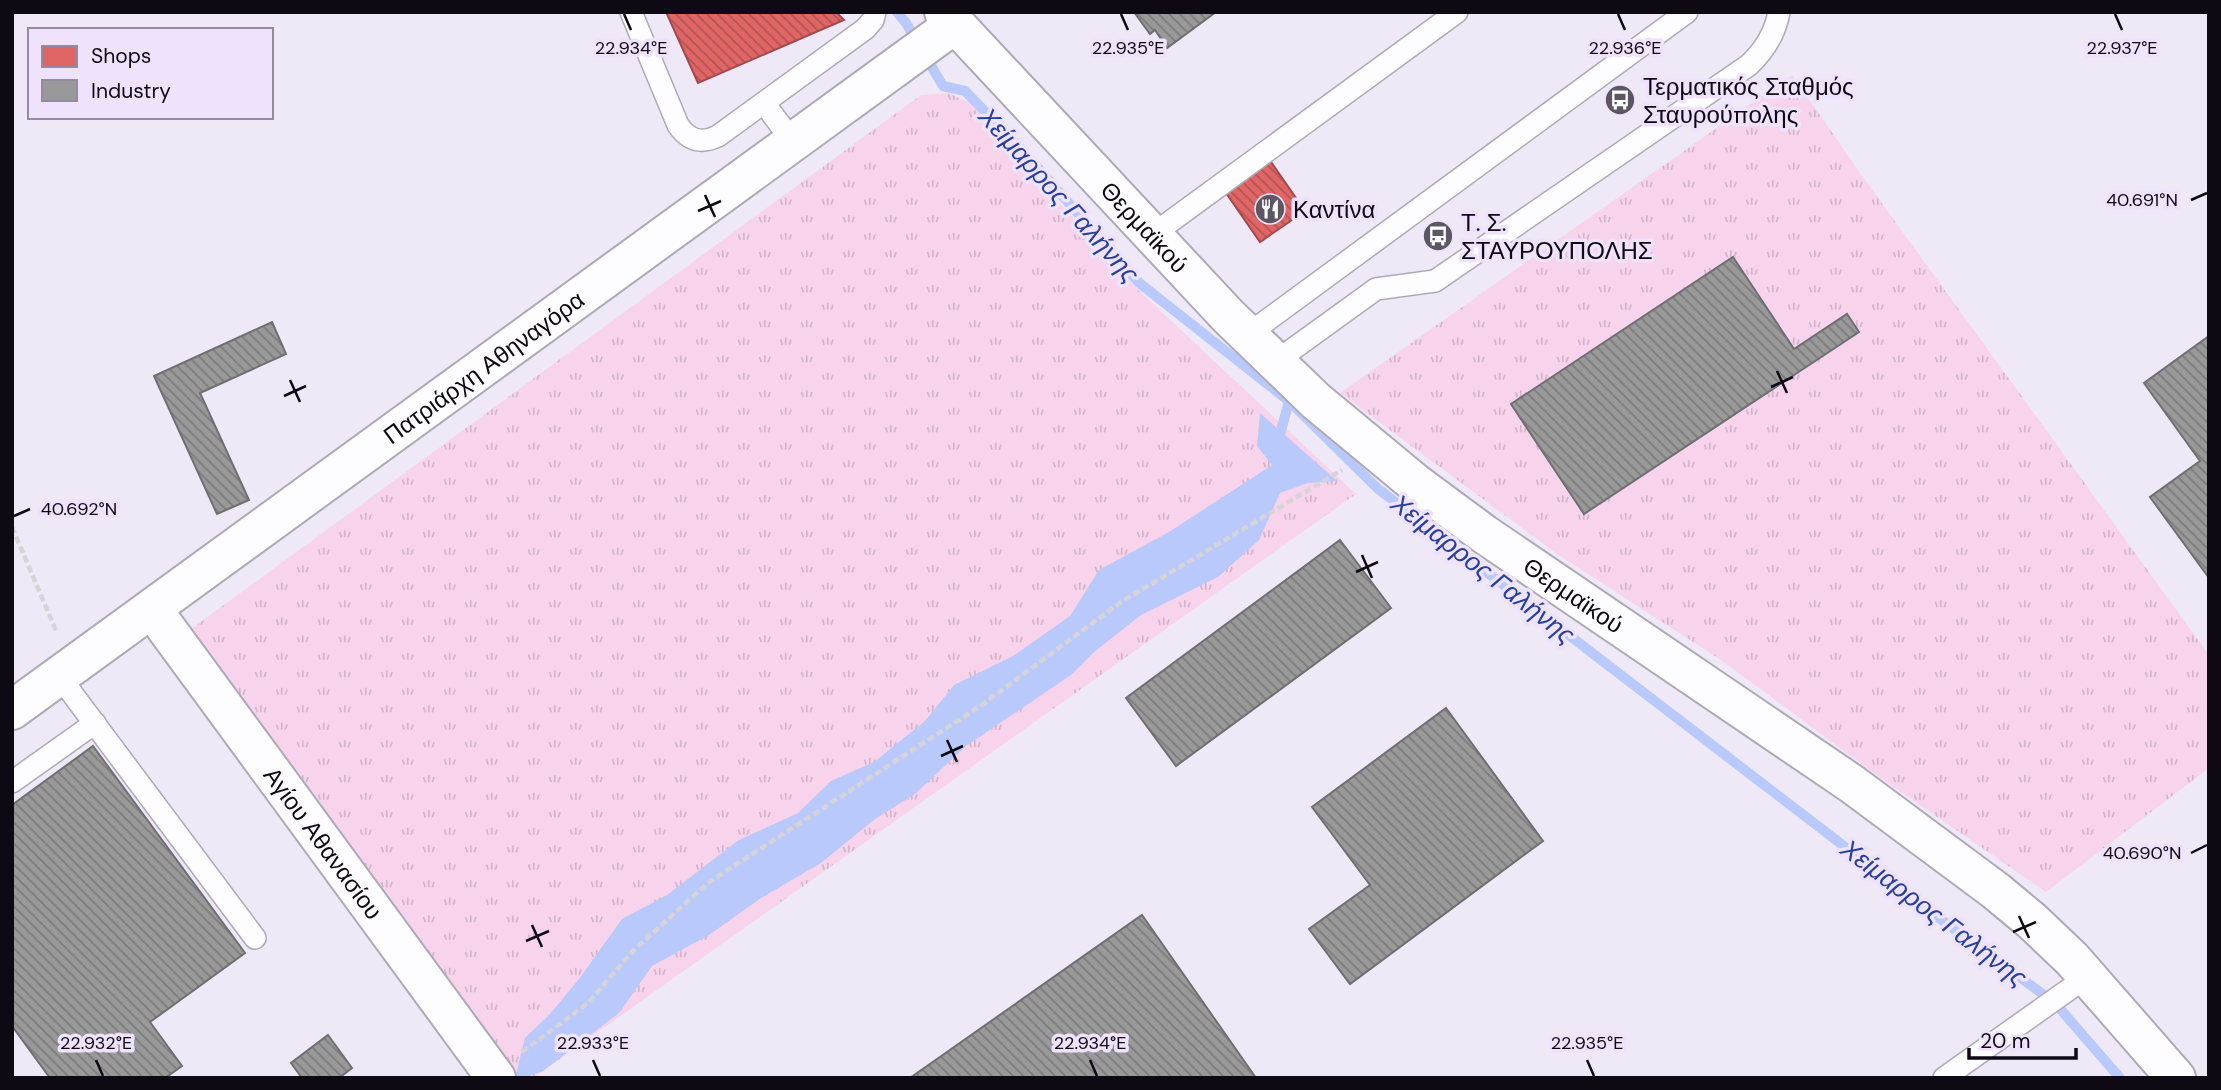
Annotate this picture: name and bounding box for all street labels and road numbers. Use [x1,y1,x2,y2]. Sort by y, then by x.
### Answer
street label: Θερμαϊκού [1094,175,1195,279]
street label: Πατριάρχη Αθηναγόρα [377,284,590,450]
street label: Θερμαϊκού [1518,550,1630,640]
street label: Αγίου Αθανασίου [257,760,390,925]

